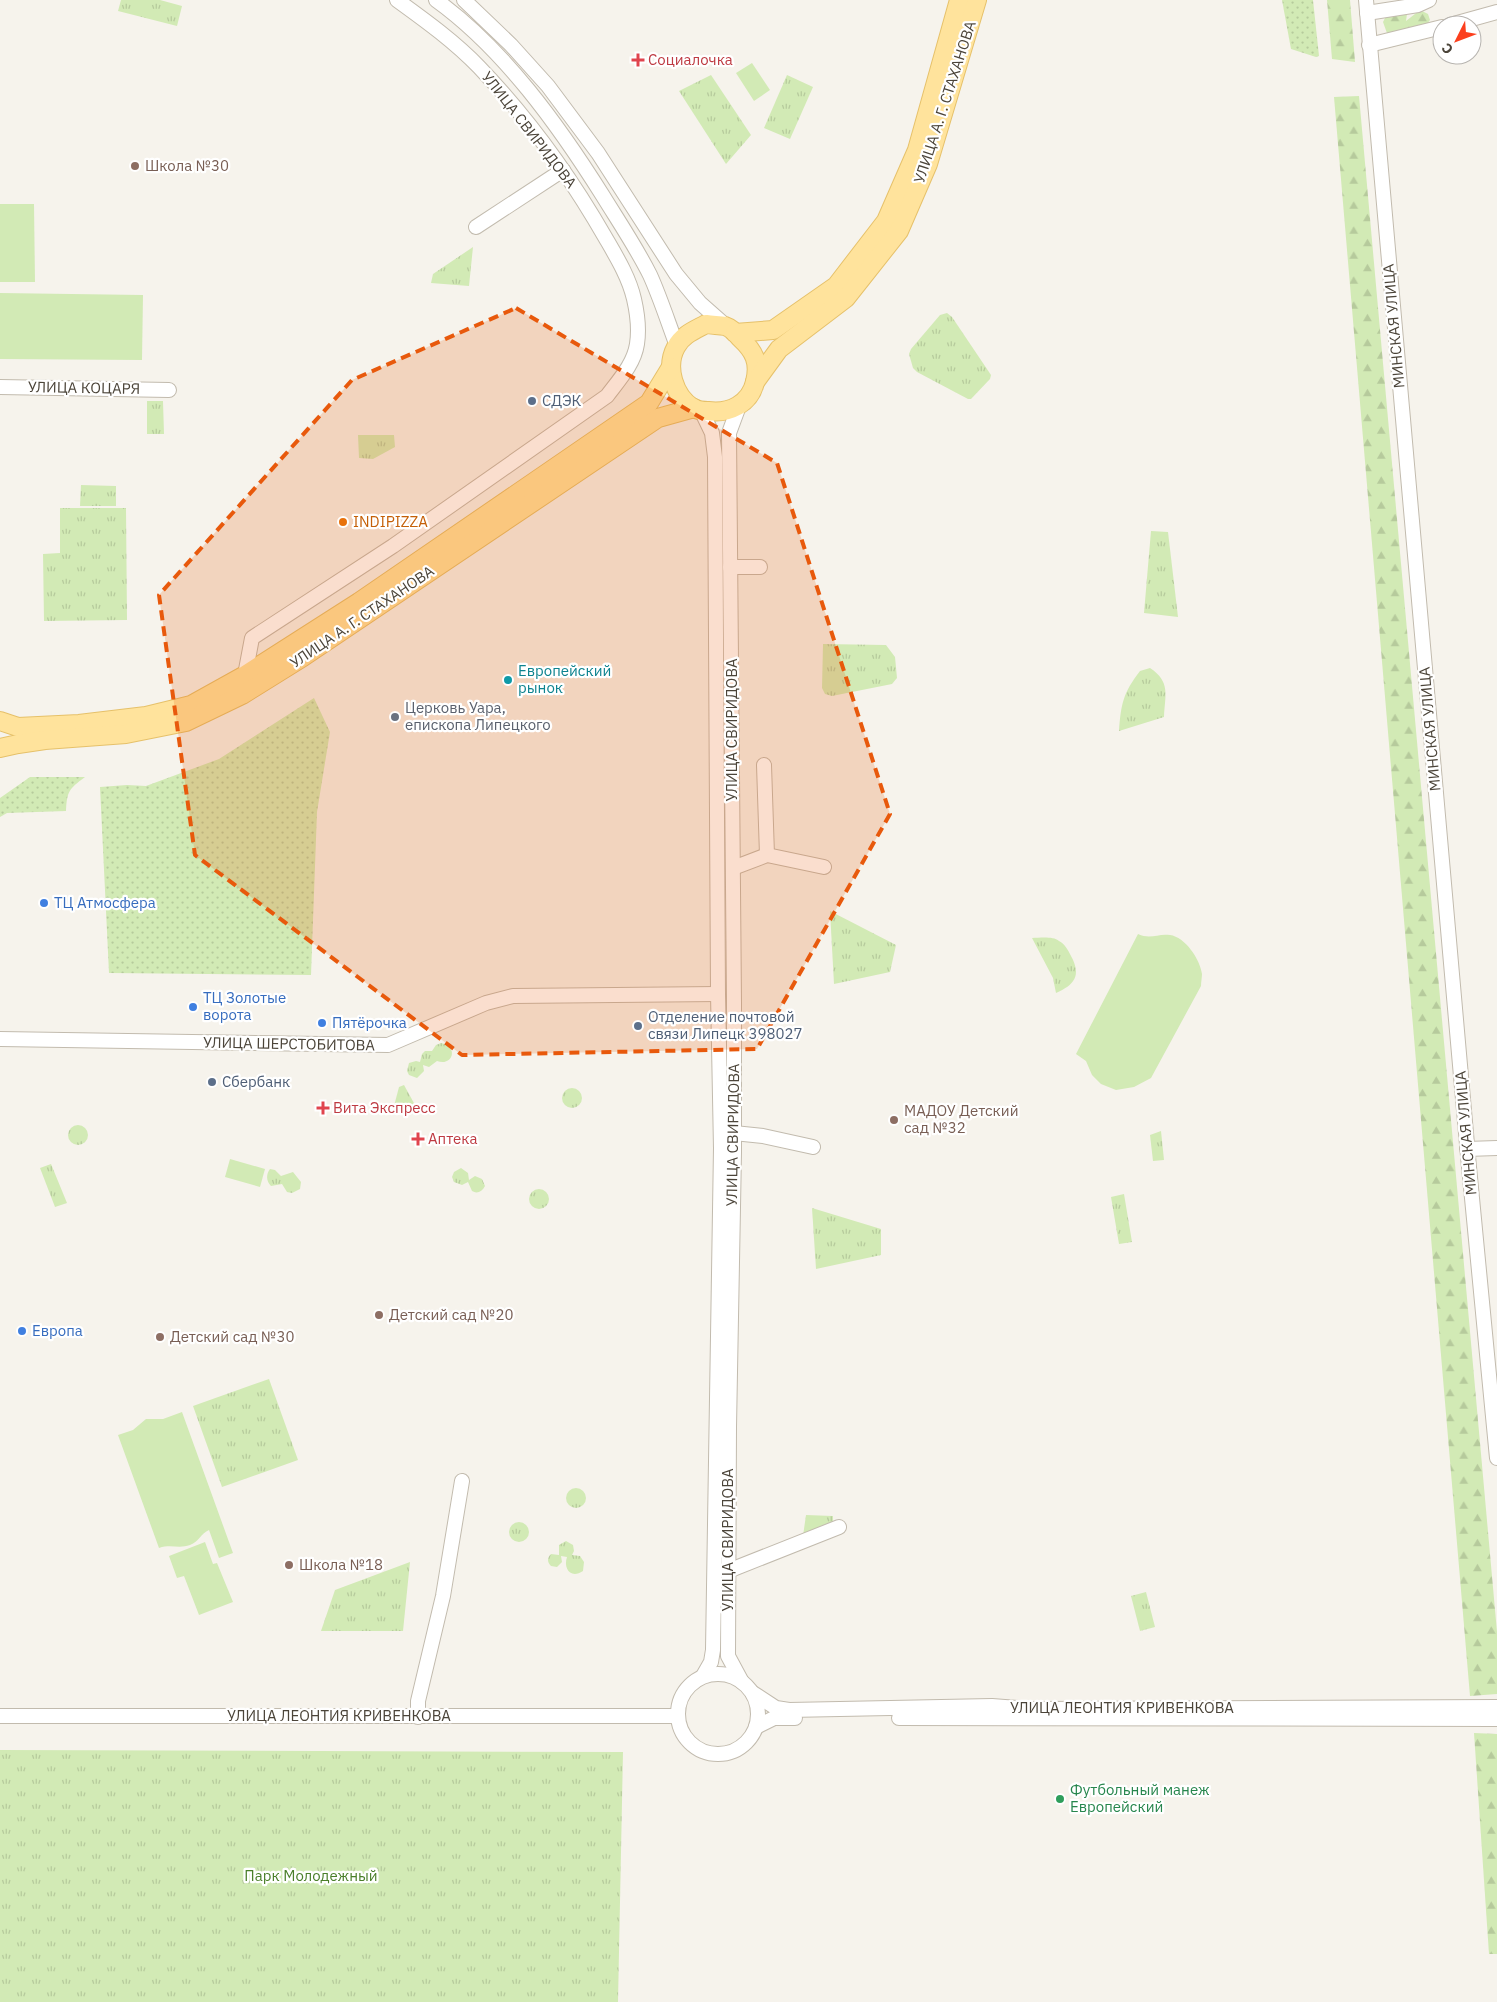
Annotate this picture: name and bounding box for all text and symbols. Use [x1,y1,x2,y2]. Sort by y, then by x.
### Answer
north arrow [1432,15,1482,65]
street label: УЛИЦА А. Г. СТАХАНОВА [909,18,980,186]
text: С [1438,39,1457,58]
place label: Социалочка [648,50,733,69]
marker: Социалочка [632,54,644,66]
street label: УЛИЦА СВИРИДОВА [478,68,581,192]
place label: Школа №30 [145,156,229,175]
marker: Школа №30 [129,160,141,172]
street label: МИНСКАЯ УЛИЦА [1379,263,1408,389]
street label: УЛИЦА КОЦАРЯ [28,377,140,398]
place label: СДЭК [542,391,582,410]
marker: СДЭК [526,395,538,407]
place label: INDIPIZZA [353,512,428,531]
marker: INDIPIZZA [337,516,349,528]
street label: УЛИЦА А. Г. СТАХАНОВА [286,561,438,672]
street label: УЛИЦА СВИРИДОВА [722,658,741,802]
place label: Европейский рынок [518,661,611,697]
street label: МИНСКАЯ УЛИЦА [1415,666,1444,792]
marker: Европейский рынок [502,674,514,686]
place label: Церковь Уара, епископа Липецкого [405,698,551,734]
marker: Церковь Уара, епископа Липецкого [389,711,401,723]
place label: ТЦ Атмосфера [54,893,156,912]
marker: ТЦ Атмосфера [38,897,50,909]
place label: ТЦ Золотые ворота [203,988,286,1024]
marker: ТЦ Золотые ворота [187,1001,199,1013]
place label: Отделение почтовой связи Липецк 398027 [648,1007,802,1043]
place label: Пятёрочка [332,1013,407,1032]
marker: Пятёрочка [316,1017,328,1029]
marker: Отделение почтовой связи Липецк 398027 [632,1020,644,1032]
street label: УЛИЦА ШЕРСТОБИТОВА [203,1033,375,1055]
street label: УЛИЦА СВИРИДОВА [722,1063,743,1207]
street label: МИНСКАЯ УЛИЦА [1451,1070,1480,1196]
place label: Сбербанк [222,1072,290,1091]
marker: Сбербанк [206,1076,218,1088]
place label: Вита Экспресс [333,1098,436,1117]
place label: МАДОУ Детский сад №32 [904,1101,1018,1137]
marker: Вита Экспресс [317,1102,329,1114]
marker: МАДОУ Детский сад №32 [888,1114,900,1126]
place label: Аптека [428,1129,477,1148]
marker: Аптека [412,1133,424,1145]
place label: Детский сад №20 [389,1305,514,1324]
marker: Детский сад №20 [373,1309,385,1321]
place label: Европа [32,1321,83,1340]
marker: Европа [16,1325,28,1337]
place label: Детский сад №30 [170,1327,295,1346]
marker: Детский сад №30 [154,1331,166,1343]
street label: УЛИЦА СВИРИДОВА [718,1468,737,1612]
place label: Школа №18 [299,1555,383,1574]
marker: Школа №18 [283,1559,295,1571]
street label: УЛИЦА ЛЕОНТИЯ КРИВЕНКОВА [1010,1698,1234,1717]
street label: УЛИЦА ЛЕОНТИЯ КРИВЕНКОВА [227,1706,451,1725]
place label: Футбольный манеж Европейский [1070,1780,1210,1816]
marker: Футбольный манеж Европейский [1054,1793,1066,1805]
park label: Парк Молодежный [244,1866,378,1885]

